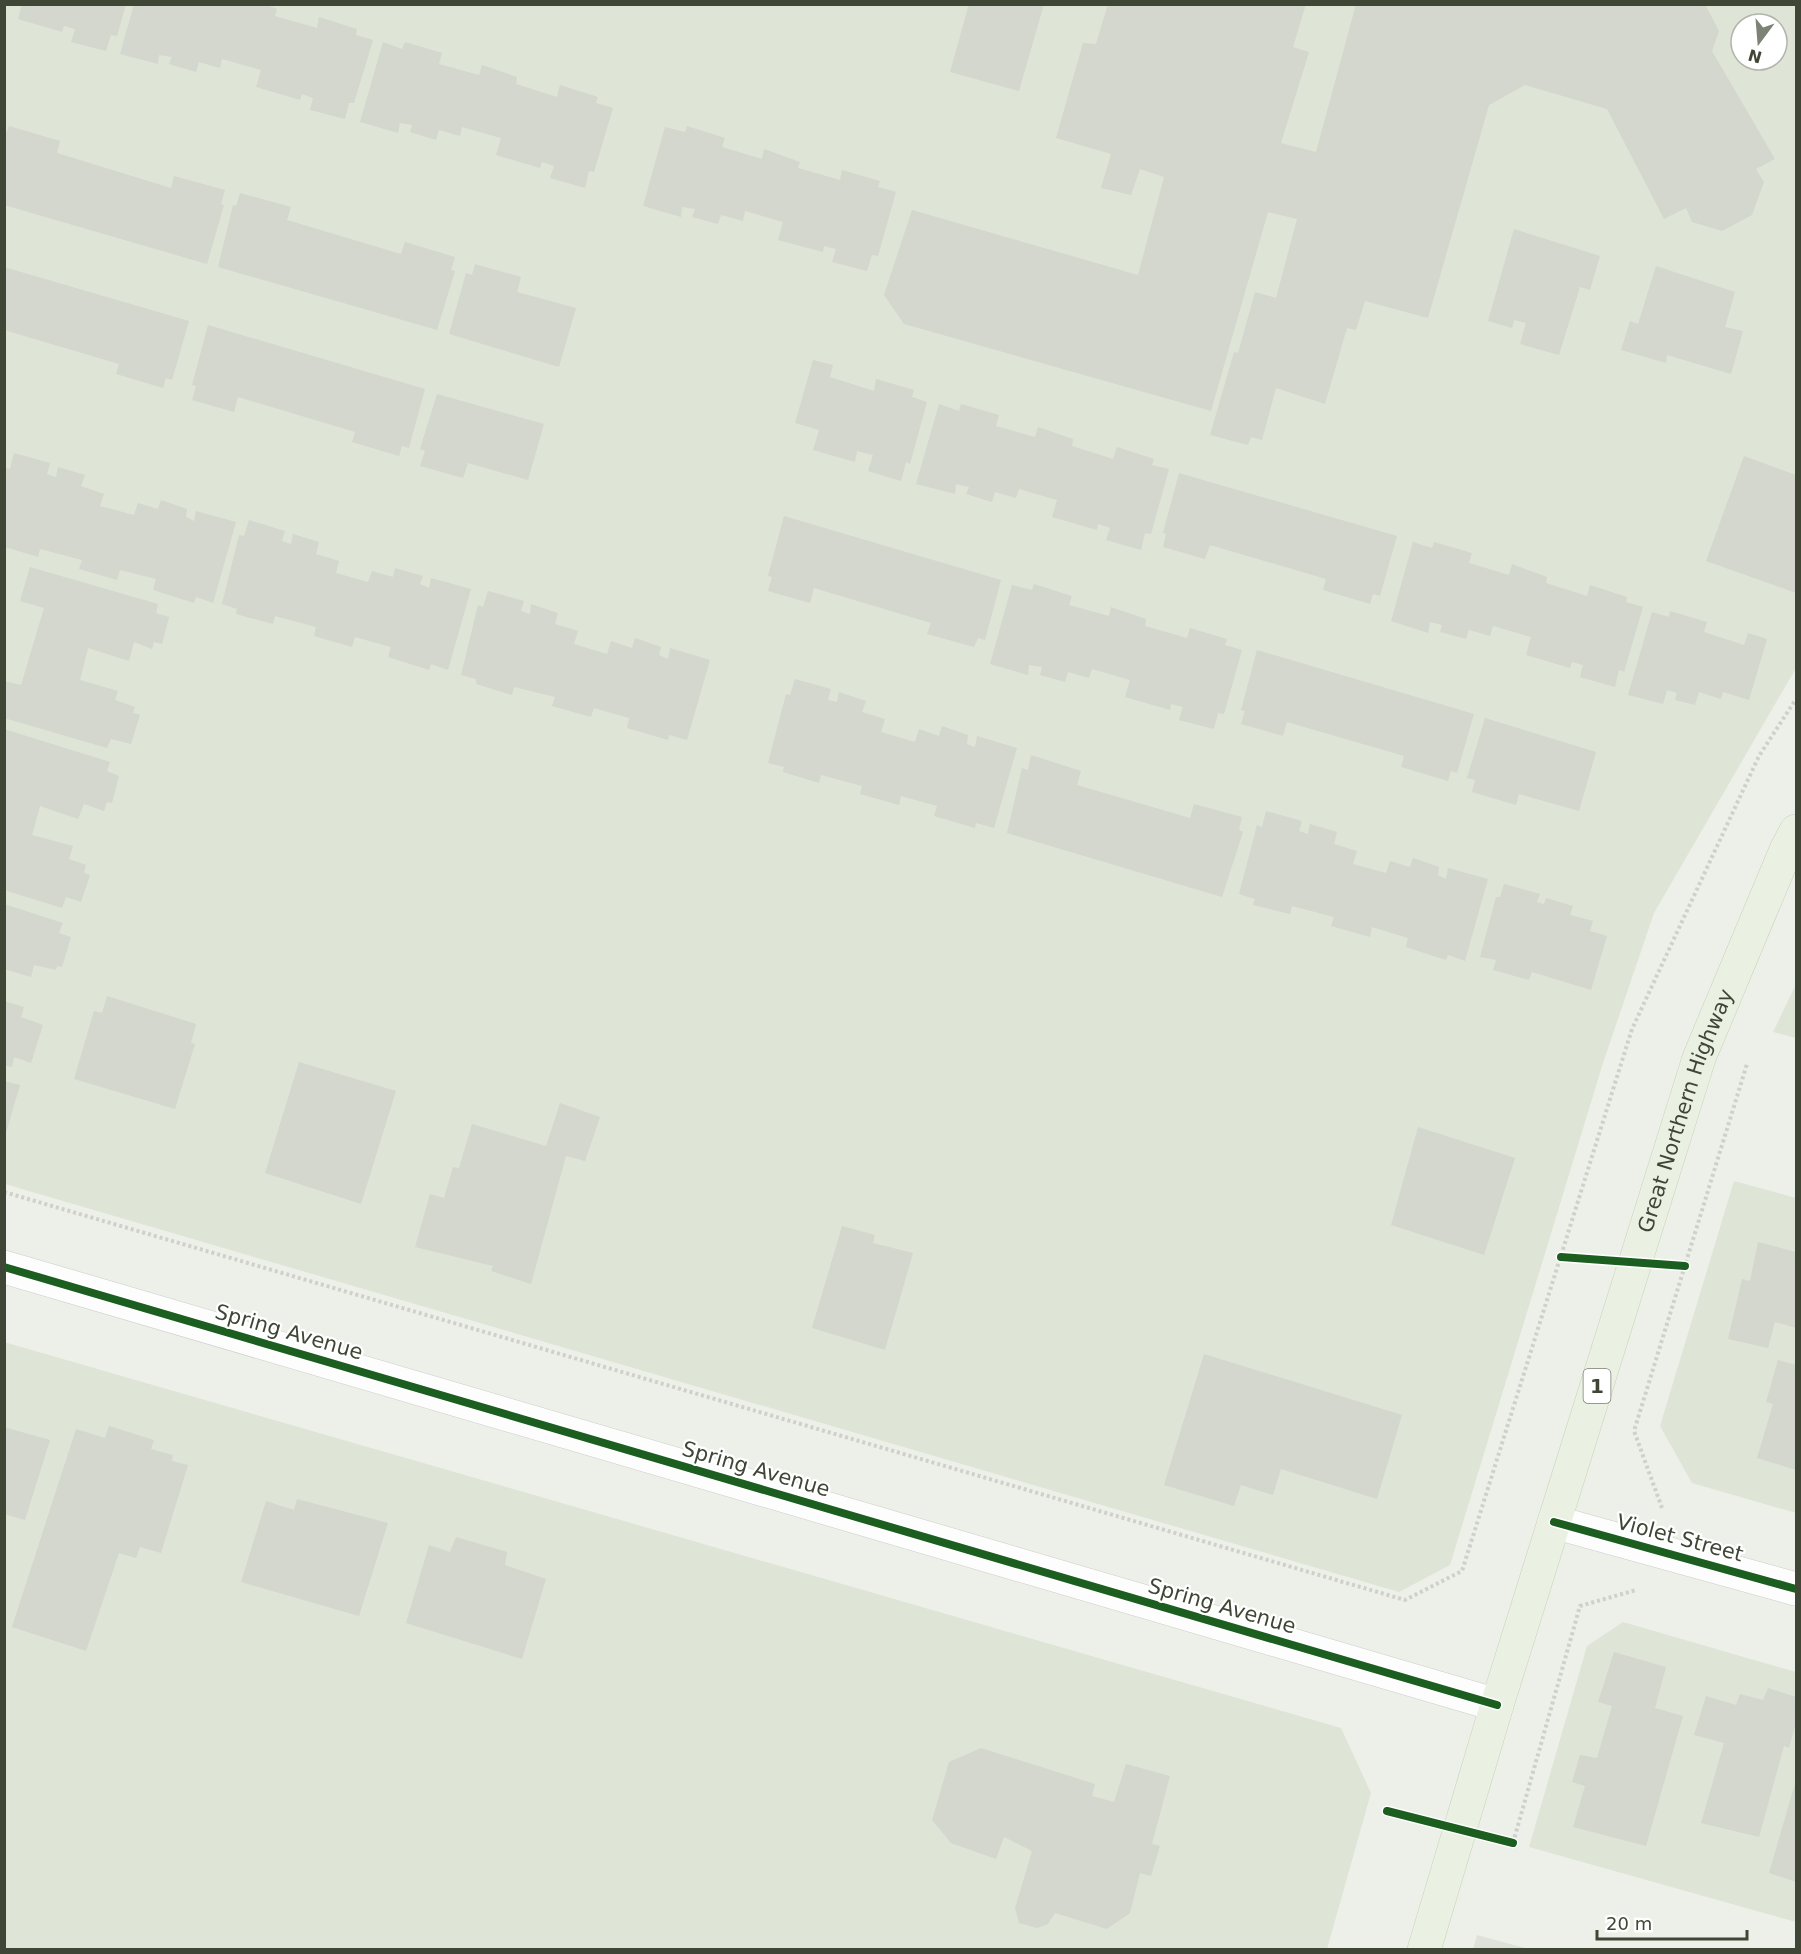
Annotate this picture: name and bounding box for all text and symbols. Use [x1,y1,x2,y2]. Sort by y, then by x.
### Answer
north arrow [1729,12,1789,72]
text: N [1746,45,1764,67]
street label: Great Northern Highway [1633,986,1738,1236]
street label: Spring Avenue [212,1299,366,1365]
road number: 1 [1584,1369,1610,1403]
street label: Spring Avenue [679,1436,833,1502]
street label: Violet Street [1614,1510,1746,1566]
street label: Spring Avenue [1145,1573,1299,1639]
scale bar [1597,1903,1747,1941]
text: 20 m [1606,1913,1652,1934]

